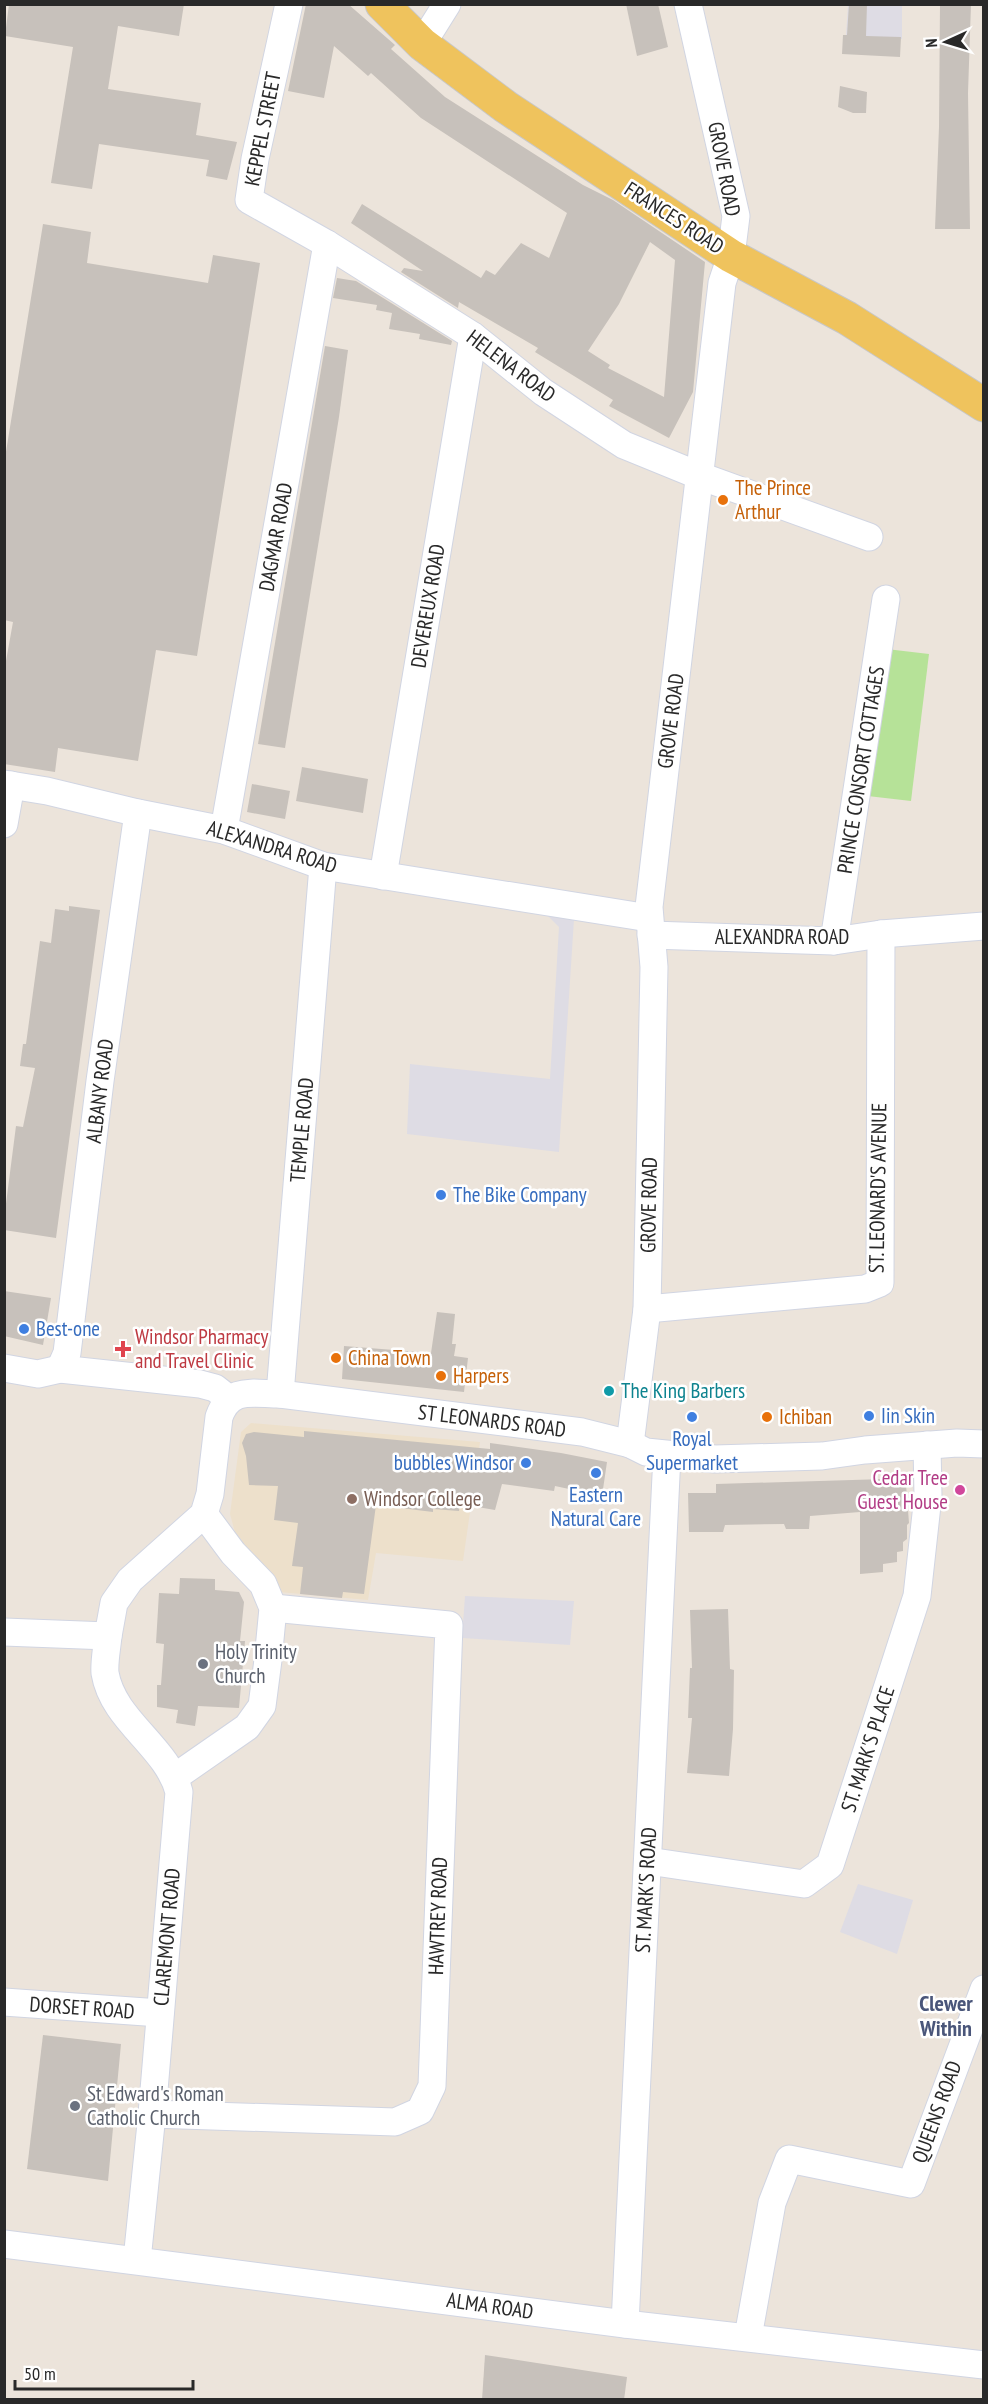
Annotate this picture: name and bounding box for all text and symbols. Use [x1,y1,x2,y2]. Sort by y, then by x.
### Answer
north arrow [916,12,976,72]
text: N [921,38,941,48]
street label: KEPPEL STREET [238,69,287,188]
street label: GROVE ROAD [702,119,747,218]
street label: FRANCES ROAD [619,175,729,260]
street label: HELENA ROAD [461,323,561,408]
place label: The Prince Arthur [735,474,811,525]
street label: DAGMAR ROAD [253,481,298,593]
marker: The Prince Arthur [716,493,730,507]
street label: DEVEREUX ROAD [404,542,451,670]
street label: PRINCE CONSORT COTTAGES [831,664,890,875]
street label: GROVE ROAD [651,672,690,770]
street label: ALEXANDRA ROAD [204,814,341,879]
street label: ALEXANDRA ROAD [715,923,849,950]
street label: ALBANY ROAD [80,1037,119,1145]
street label: TEMPLE ROAD [283,1076,320,1183]
street label: ST. LEONARD'S AVENUE [863,1103,892,1273]
street label: GROVE ROAD [634,1157,663,1253]
place label: The Bike Company [453,1181,587,1208]
marker: The Bike Company [434,1188,448,1202]
place label: Best-one [36,1315,100,1342]
marker: Best-one [17,1322,31,1336]
place label: Windsor Pharmacy and Travel Clinic [135,1323,269,1374]
marker: Windsor Pharmacy and Travel Clinic [116,1342,130,1356]
place label: China Town [348,1344,431,1371]
marker: China Town [329,1351,343,1365]
place label: Harpers [453,1362,509,1389]
marker: Harpers [434,1369,448,1383]
place label: The King Barbers [621,1377,745,1404]
marker: The King Barbers [602,1384,616,1398]
street label: ST LEONARDS ROAD [417,1398,568,1443]
place label: Iin Skin [881,1402,935,1429]
place label: Ichiban [779,1403,832,1430]
marker: Iin Skin [862,1409,876,1423]
marker: Royal Supermarket [685,1410,699,1424]
marker: Ichiban [760,1410,774,1424]
place label: Royal Supermarket [646,1425,738,1476]
place label: bubbles Windsor [394,1449,514,1476]
marker: bubbles Windsor [519,1456,533,1470]
place label: Cedar Tree Guest House [857,1464,948,1515]
marker: Eastern Natural Care [589,1466,603,1480]
place label: Eastern Natural Care [551,1481,641,1532]
marker: Cedar Tree Guest House [953,1483,967,1497]
place label: Windsor College [364,1485,482,1512]
marker: Windsor College [345,1492,359,1506]
place label: Holy Trinity Church [215,1638,297,1689]
marker: Holy Trinity Church [196,1657,210,1671]
street label: ST. MARK'S PLACE [834,1682,901,1815]
street label: ST. MARK'S ROAD [629,1826,662,1954]
street label: HAWTREY ROAD [422,1856,453,1976]
street label: CLAREMONT ROAD [147,1867,186,2007]
district label: Clewer Within [919,1989,973,2042]
street label: DORSET ROAD [29,1990,136,2025]
street label: QUEENS ROAD [906,2057,967,2167]
place label: St Edward's Roman Catholic Church [87,2080,224,2131]
marker: St Edward's Roman Catholic Church [68,2099,82,2113]
street label: ALMA ROAD [445,2286,535,2325]
scale bar [15,2353,194,2391]
text: 50 m [24,2362,56,2385]

